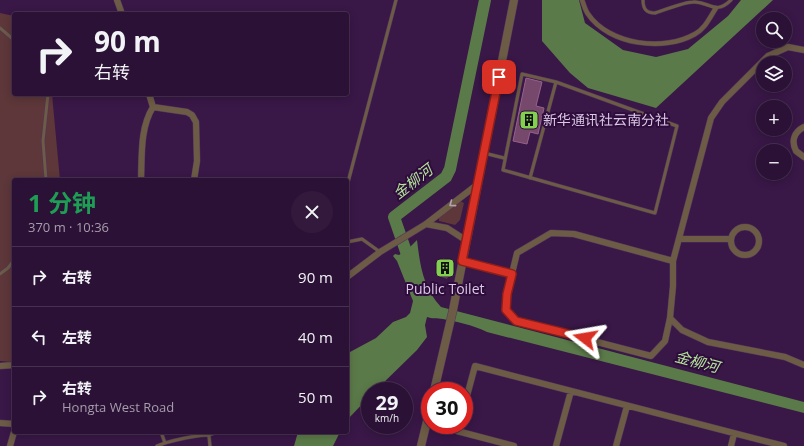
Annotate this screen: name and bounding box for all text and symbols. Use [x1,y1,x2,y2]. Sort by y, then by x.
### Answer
map controls [756,12,792,180]
button: search [756,12,792,48]
text: 90 m [94,22,161,60]
icon: right [28,28,80,80]
button: layers [756,56,792,92]
text: 右转 [94,60,130,84]
pin [482,60,516,94]
icon: arrive [488,66,510,88]
button: + [756,100,792,136]
building icon: 新华通讯社云南分社 [518,109,540,131]
place label: 新华通讯社云南分社 [543,110,669,129]
button: − [756,144,792,180]
water label: 金柳河 [388,158,439,203]
text: 1 分钟 [28,186,96,219]
button: close [291,191,333,233]
one-way arrow [449,199,456,206]
text: 370 m · 10:36 [28,218,109,236]
building icon: Public Toilet [434,257,456,279]
icon: right [28,266,50,288]
text: 右转 [62,267,92,287]
text: 90 m [298,267,333,287]
place label: Public Toilet [405,279,485,298]
position arrow [564,317,606,359]
icon: left [28,326,50,348]
text: 左转 [62,327,92,347]
text: 40 m [298,327,333,347]
water label: 金柳河 [673,346,724,377]
text: 右转 [62,378,92,398]
speed limit sign: 30 [421,382,473,434]
icon: right [28,386,50,408]
text: 50 m [298,387,333,407]
text: 29 [376,389,398,416]
text: Hongta West Road [62,398,174,416]
text: km/h [375,411,399,425]

